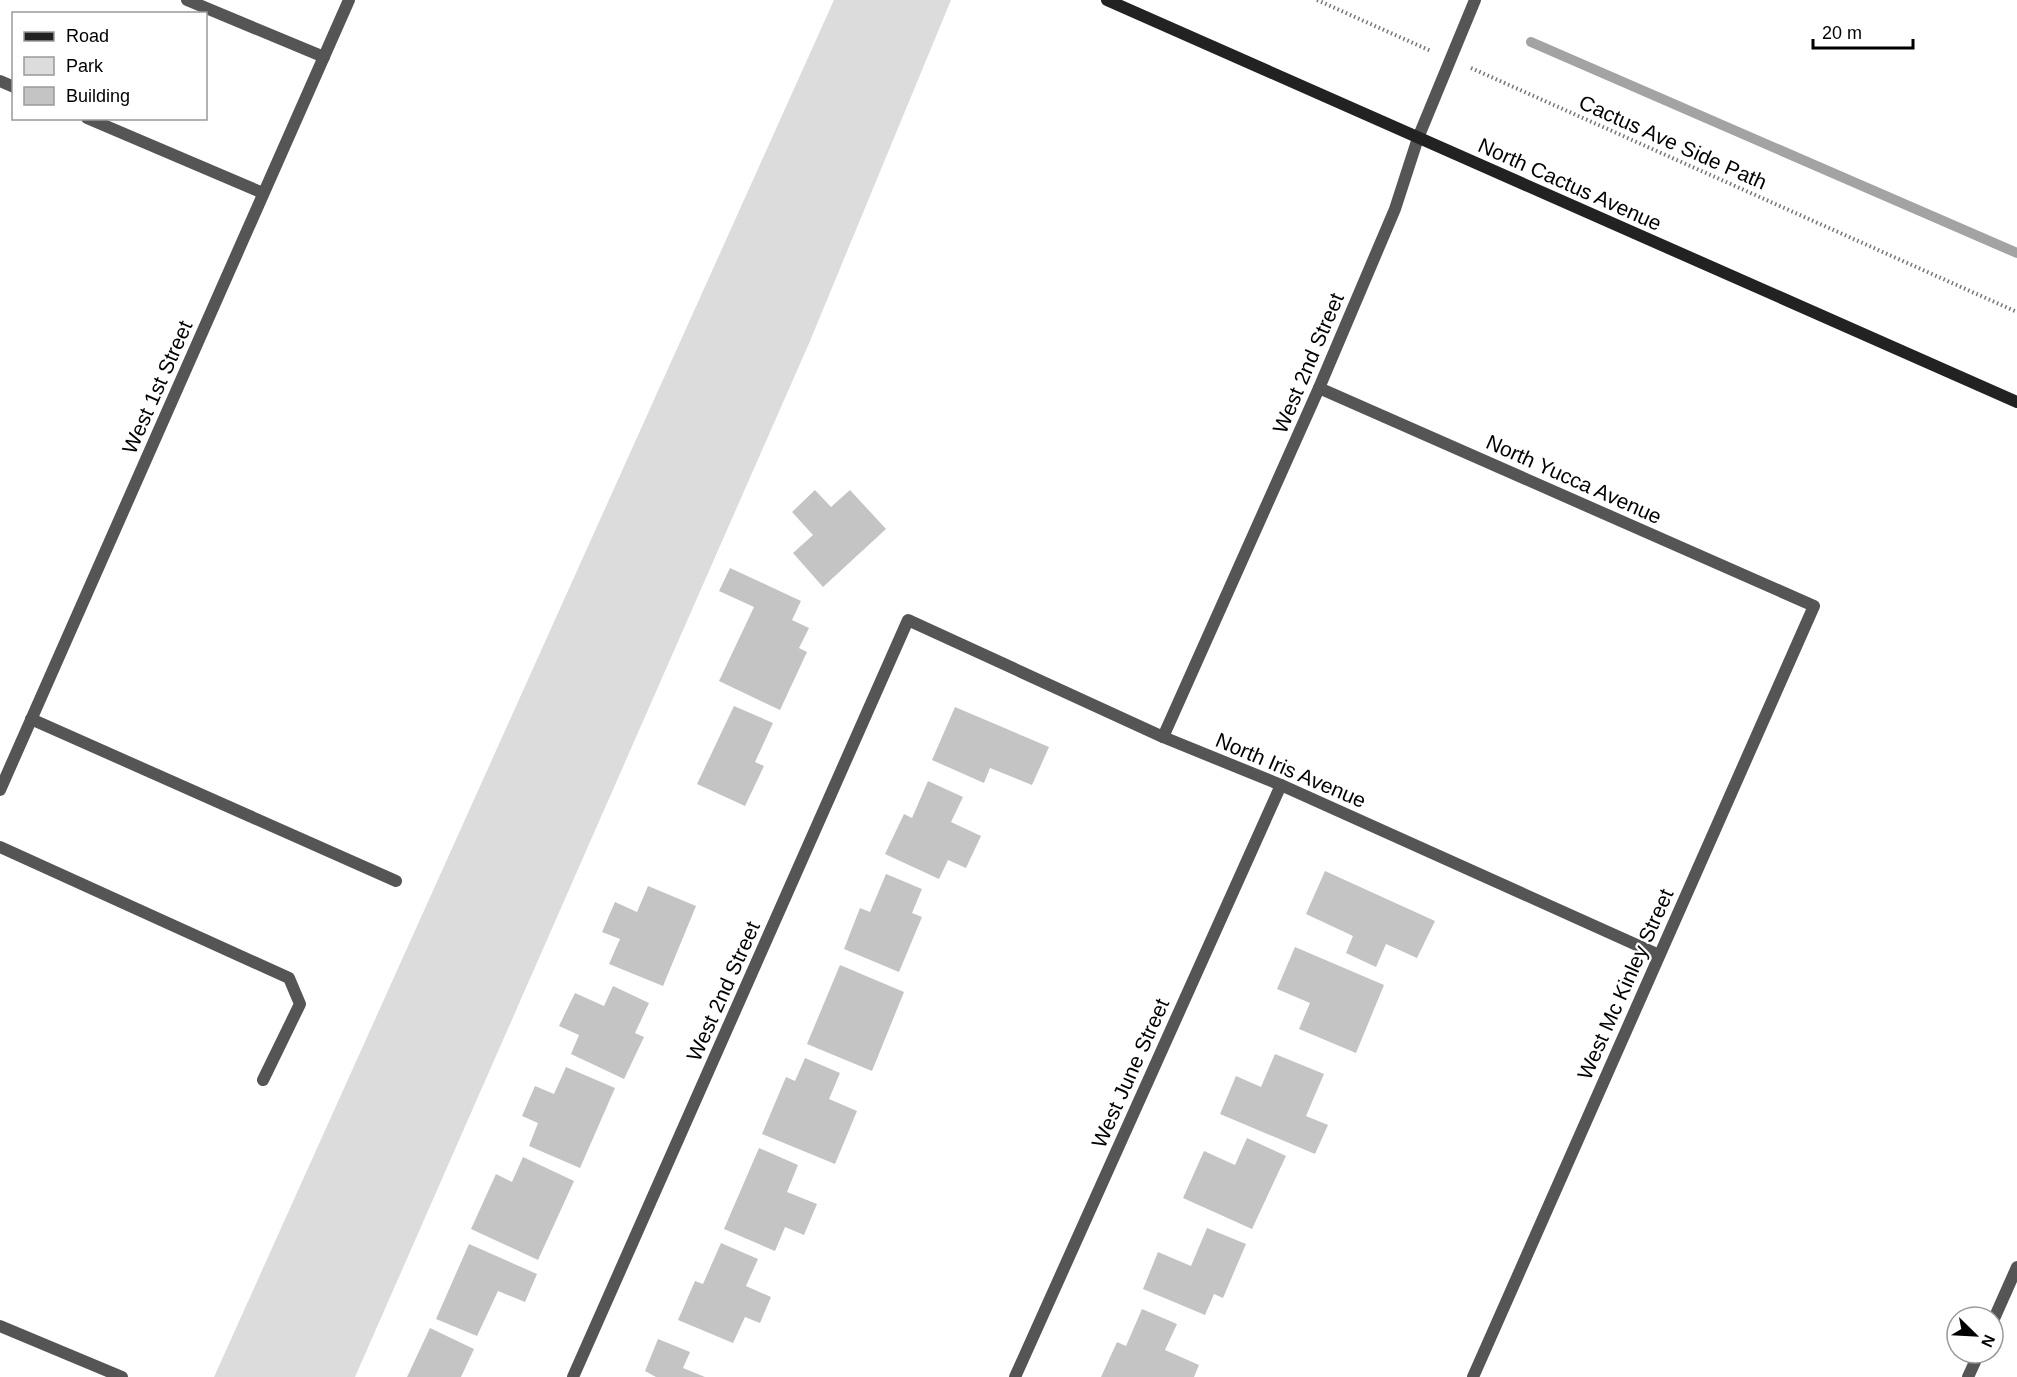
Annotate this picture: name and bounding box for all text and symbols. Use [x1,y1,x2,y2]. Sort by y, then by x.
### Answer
legend [12,12,207,120]
scale bar [1813,12,1914,50]
text: 20 m [1822,23,1862,43]
text: Road [66,26,109,46]
text: Park [66,56,104,76]
text: Building [66,86,130,106]
street label: Cactus Ave Side Path [1576,90,1770,194]
street label: North Cactus Avenue [1475,133,1665,235]
street label: West 2nd Street [1268,289,1348,437]
street label: West 1st Street [117,317,197,457]
street label: North Yucca Avenue [1483,430,1665,528]
street label: North Iris Avenue [1213,728,1369,812]
street label: West Mc Kinley Street [1573,885,1678,1083]
street label: West 2nd Street [682,918,764,1064]
street label: West June Street [1087,995,1173,1151]
north arrow [1945,1305,2005,1365]
text: N [1978,1332,1998,1350]

